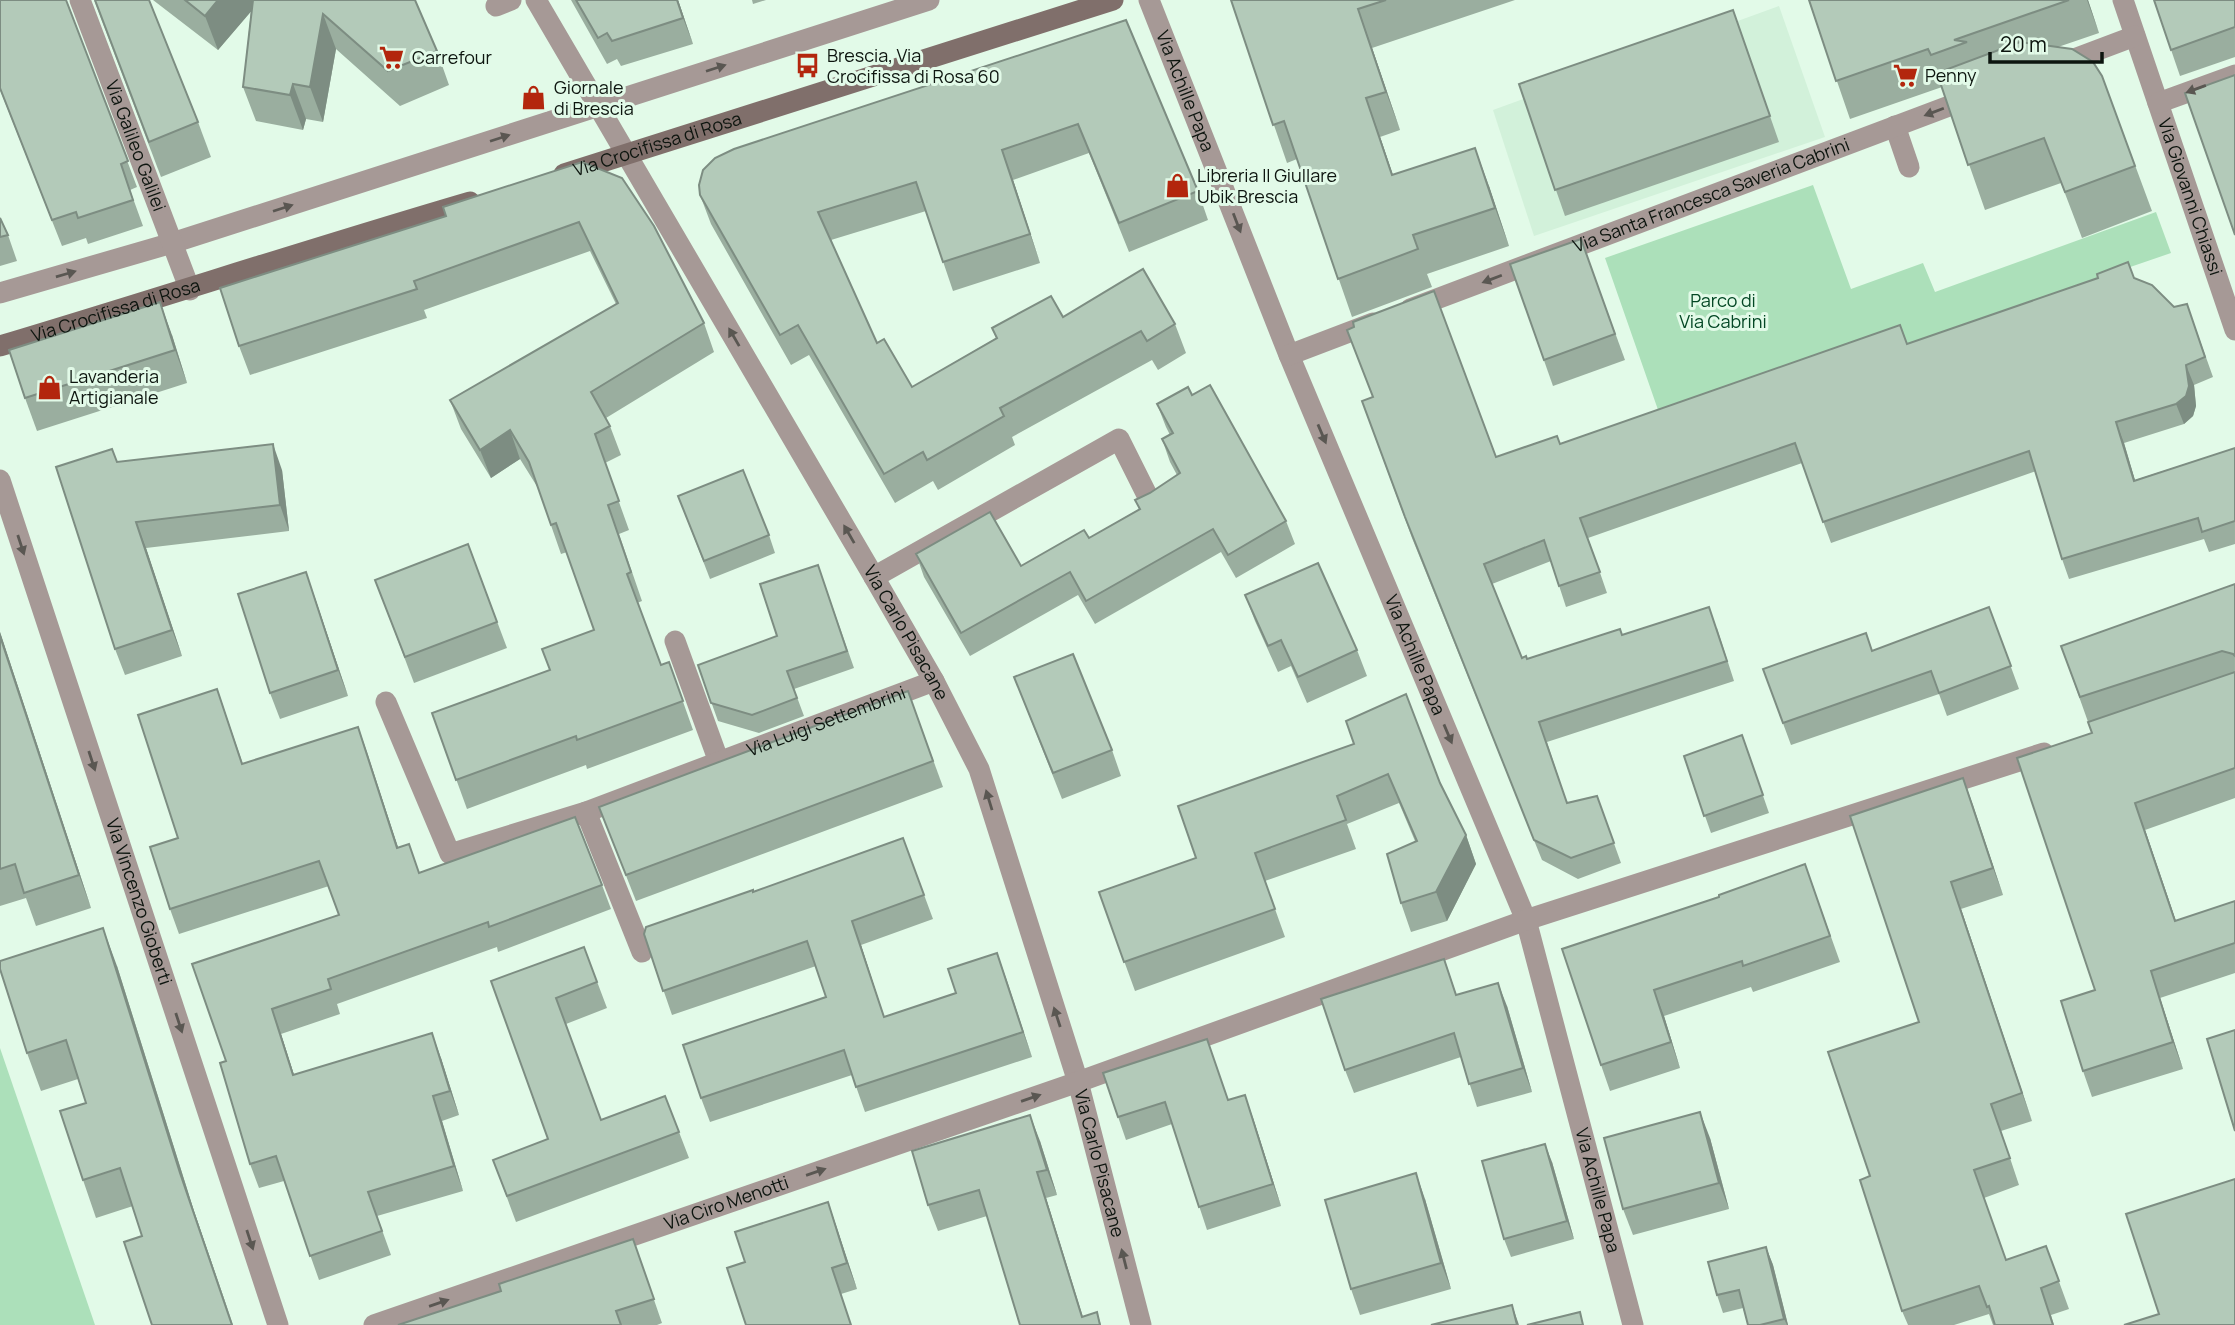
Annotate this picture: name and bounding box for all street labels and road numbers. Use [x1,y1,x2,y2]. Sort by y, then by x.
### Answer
street label: Via Achille Papa [1151,27,1221,155]
street label: Via Galileo Galilei [100,77,172,215]
street label: Via Crocifissa di Rosa [570,106,744,181]
street label: Via Giovanni Chiassi [2153,115,2229,278]
street label: Via Santa Francesca Saveria Cabrini [1569,132,1853,258]
street label: Via Crocifissa di Rosa [28,272,203,347]
street label: Via Carlo Pisacane [859,560,955,704]
street label: Via Achille Papa [1380,591,1452,718]
street label: Via Luigi Settembrini [743,680,909,761]
street label: Via Vincenzo Gioberti [101,815,178,988]
street label: Via Carlo Pisacane [1069,1087,1131,1240]
street label: Via Achille Papa [1570,1125,1626,1255]
street label: Via Ciro Menotti [661,1170,792,1235]

